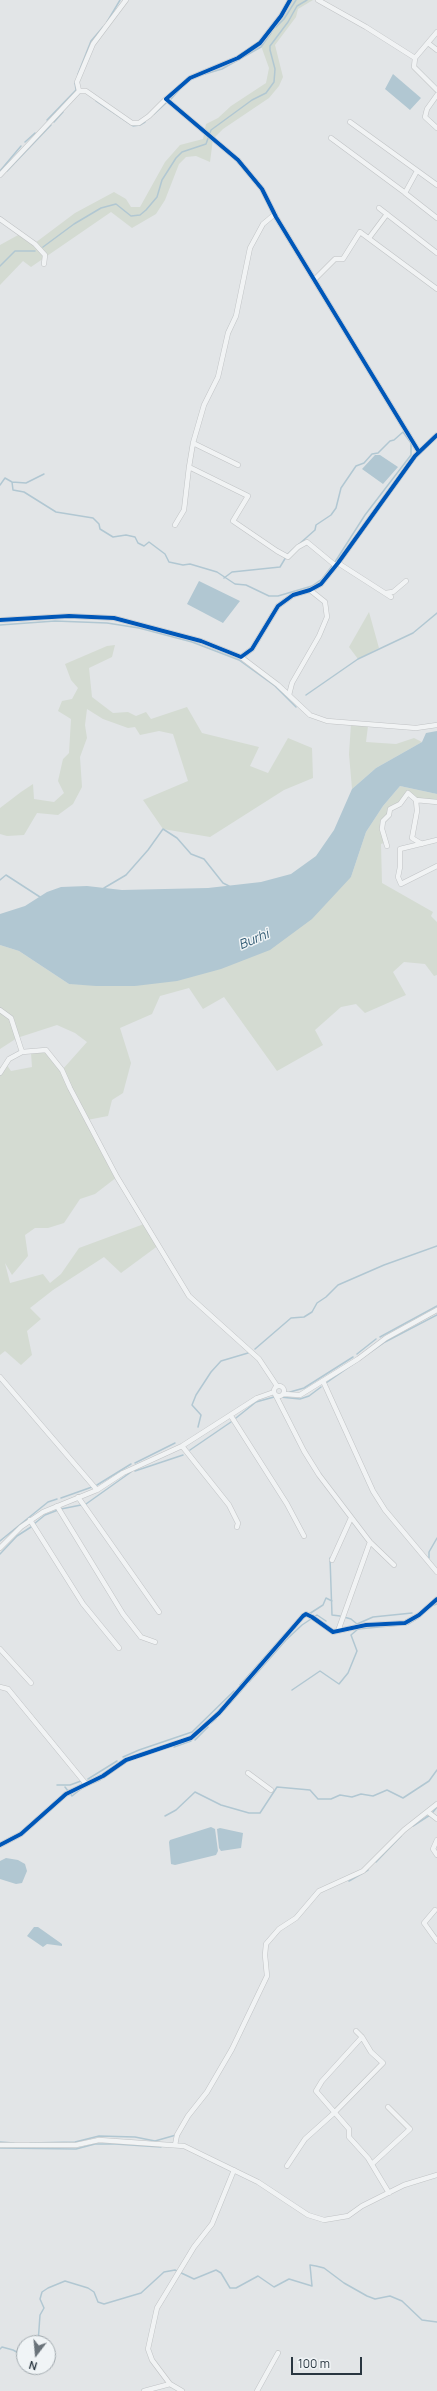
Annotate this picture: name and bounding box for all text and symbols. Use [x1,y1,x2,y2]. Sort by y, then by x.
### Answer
water label: Burhi [237,927,271,953]
north arrow [16,2335,56,2375]
scale bar [293,2349,364,2375]
text: 100 m [298,2355,330,2372]
text: N [27,2358,39,2374]

